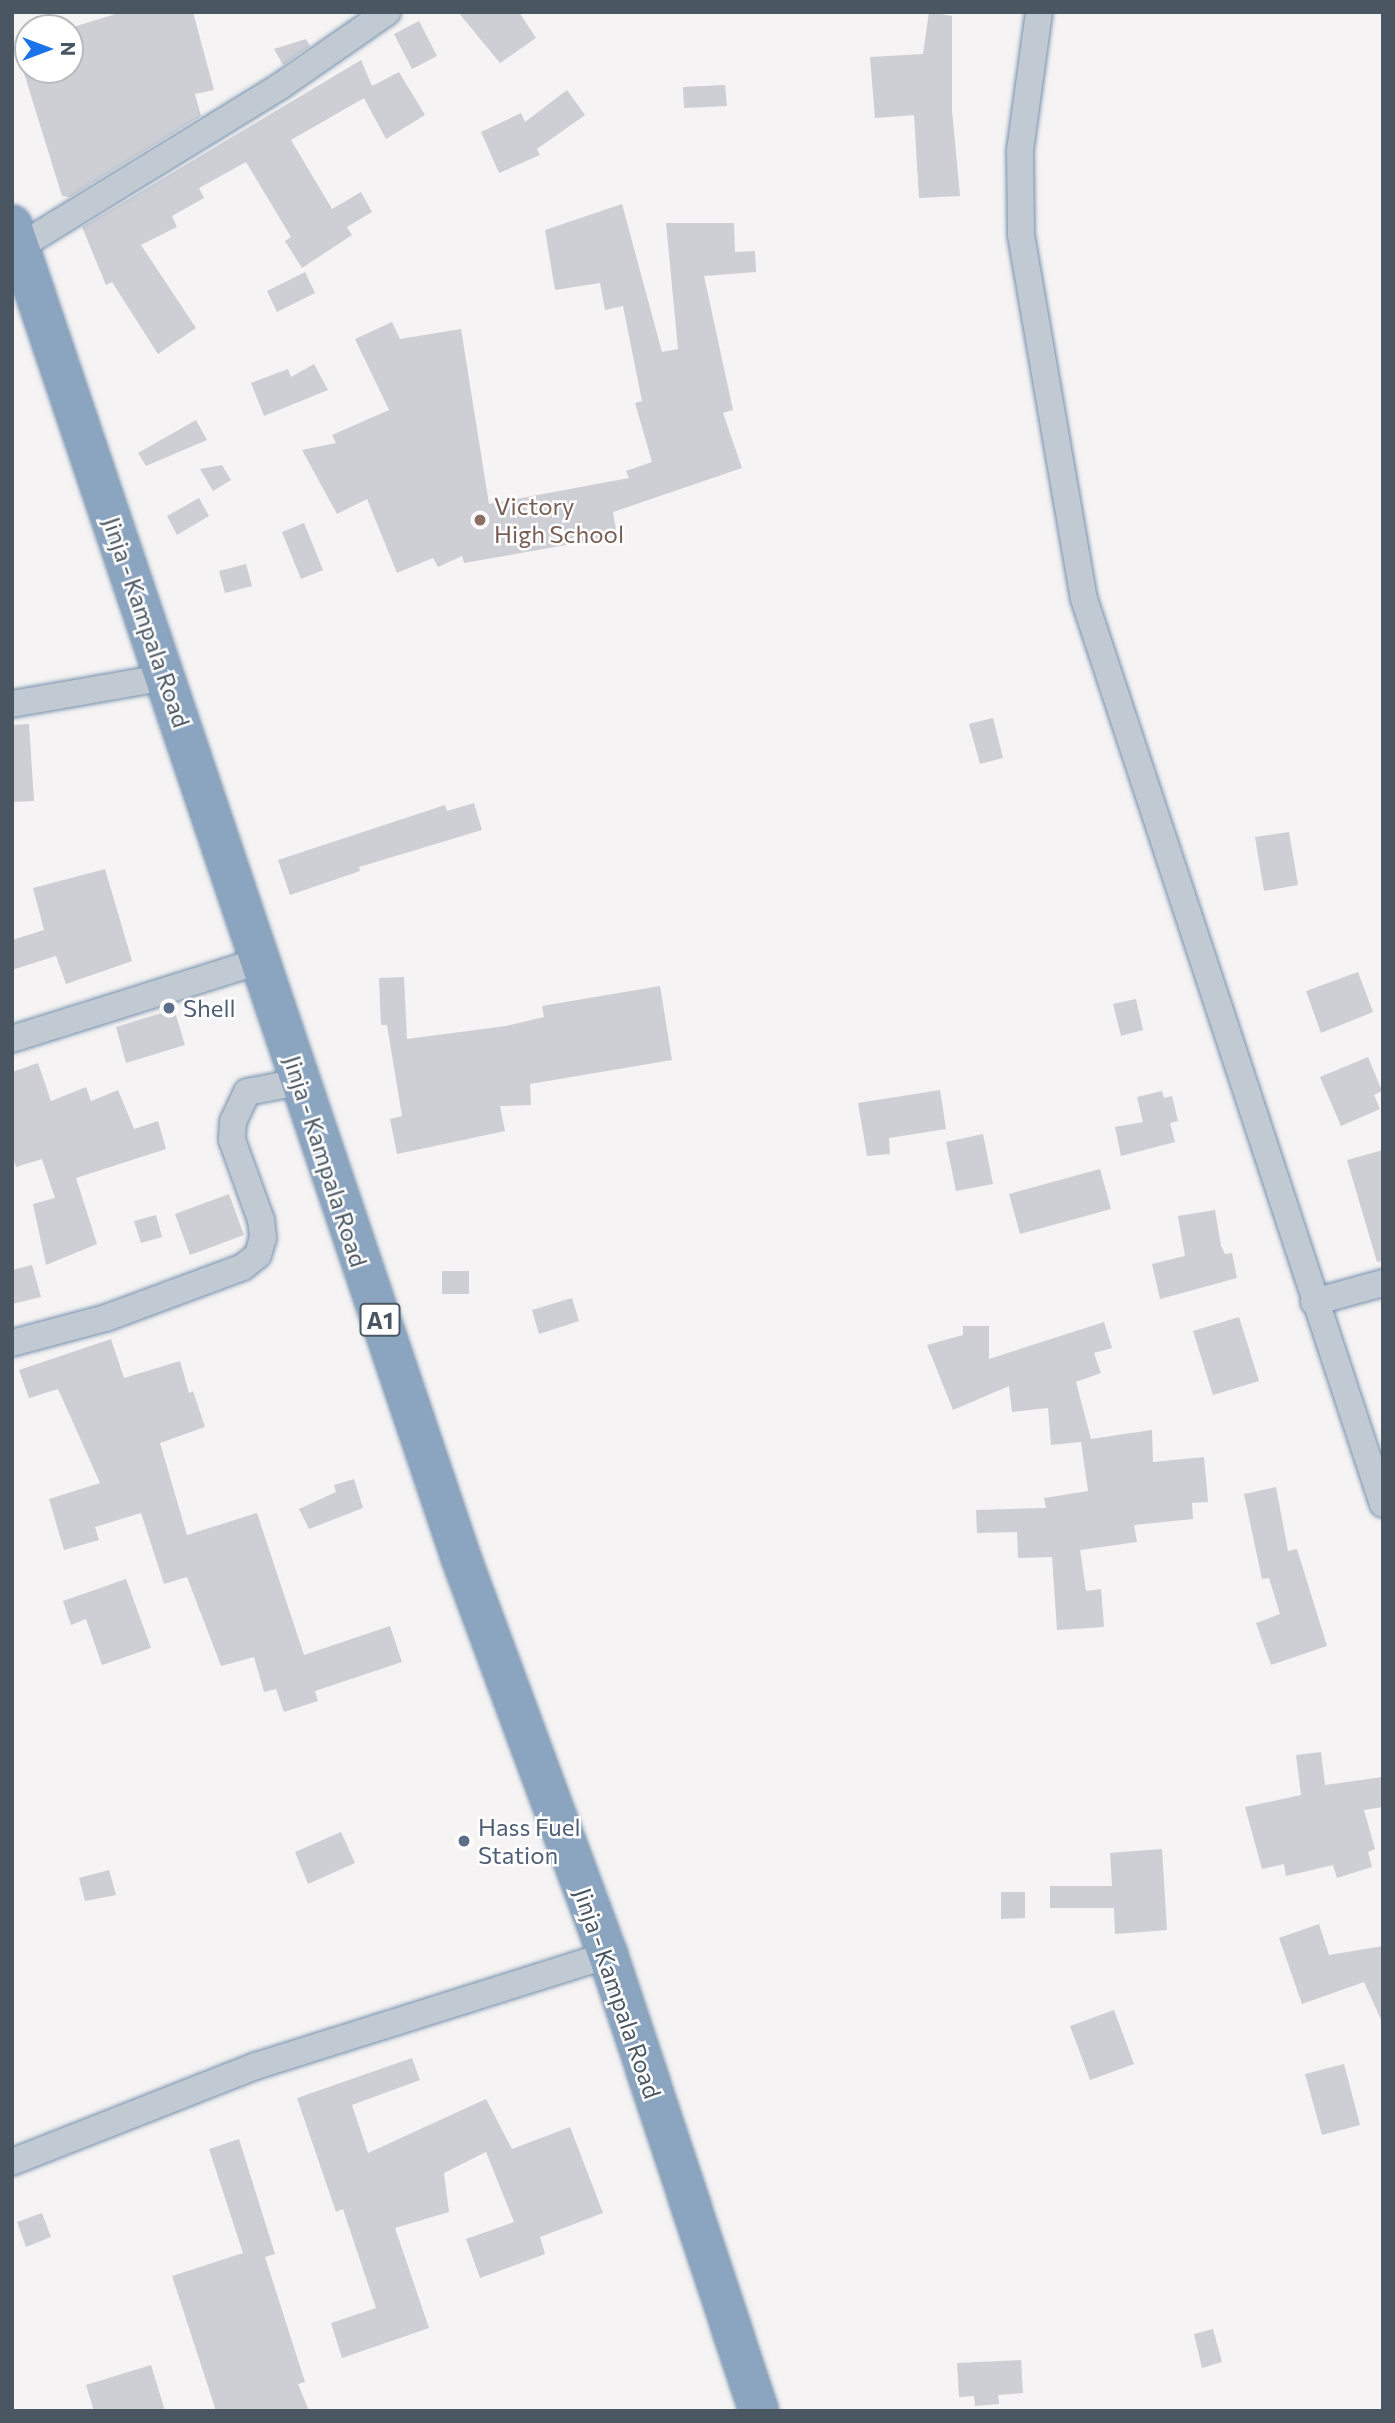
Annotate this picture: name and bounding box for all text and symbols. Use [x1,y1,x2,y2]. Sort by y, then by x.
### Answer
north arrow [14,14,84,84]
text: N [57,42,80,56]
place label: Victory High School [494,492,624,548]
marker: Victory High School [472,512,488,528]
street label: Jinja - Kampala Road [97,513,197,731]
place label: Shell [183,994,236,1022]
marker: Shell [161,1000,177,1016]
street label: Jinja - Kampala Road [278,1052,374,1270]
road number: A1 [359,1301,401,1340]
place label: Hass Fuel Station [478,1813,581,1869]
marker: Hass Fuel Station [456,1833,472,1849]
street label: Jinja - Kampala Road [568,1884,668,2102]

